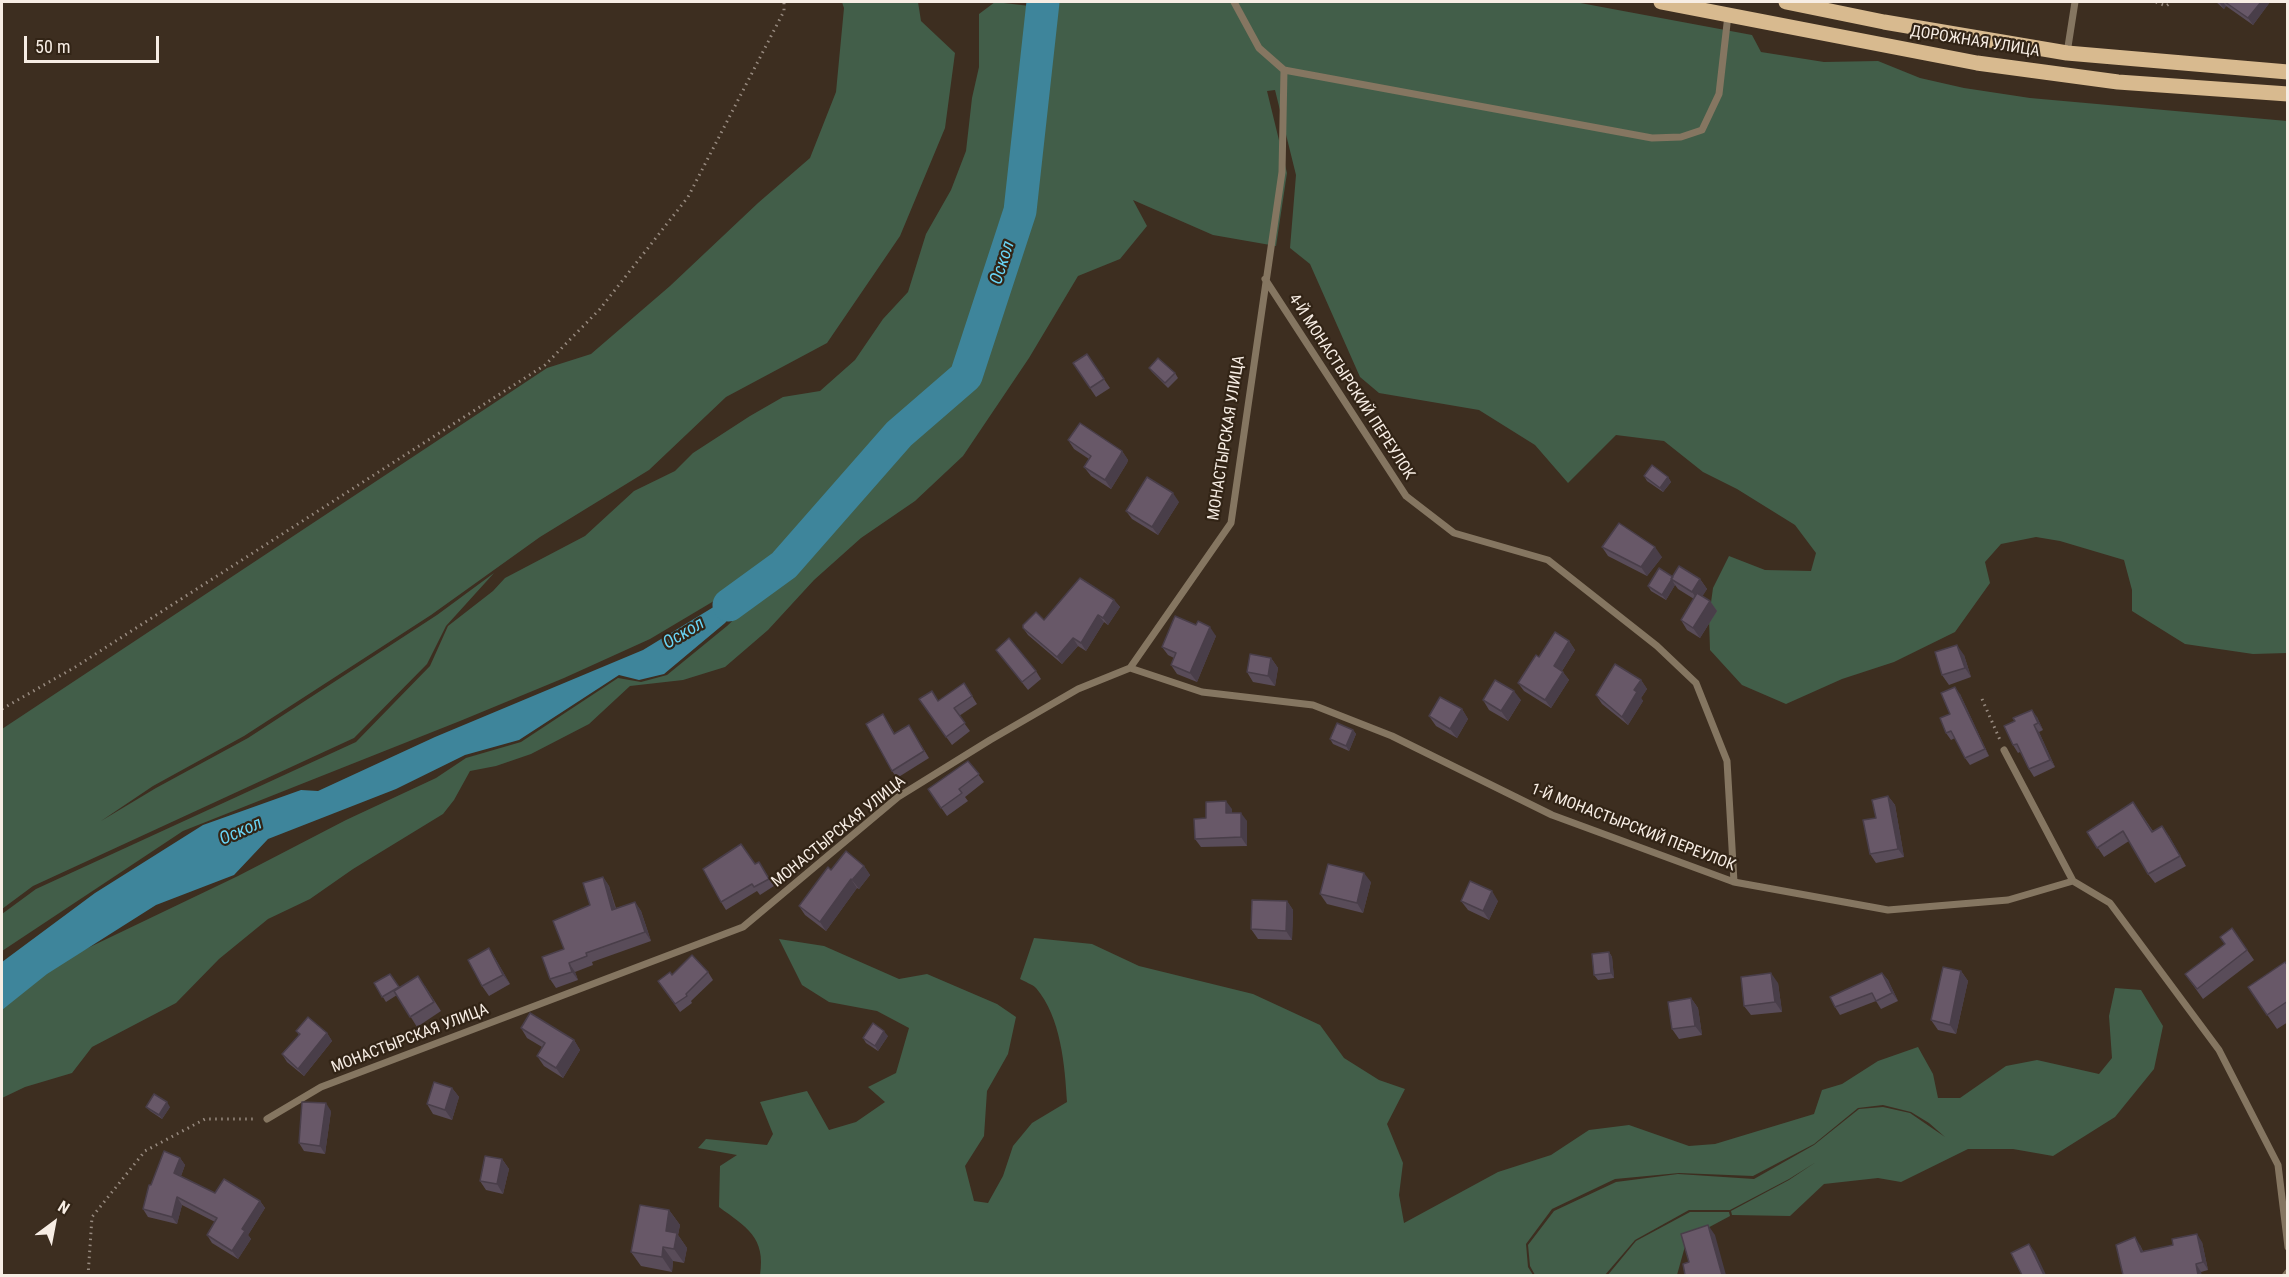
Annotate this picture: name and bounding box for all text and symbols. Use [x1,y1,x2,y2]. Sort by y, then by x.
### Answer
street label: ДОРОЖНАЯ УЛИЦА [1909,22,2041,62]
scale bar [27,24,162,62]
text: 50 m [35,36,70,57]
water label: Оскол [986,239,1020,287]
street label: 4-Й МОНАСТЫРСКИЙ ПЕРЕУЛОК [1284,291,1418,483]
street label: МОНАСТЫРСКАЯ УЛИЦА [1204,354,1250,522]
water label: Оскол [659,613,709,655]
street label: МОНАСТЫРСКАЯ УЛИЦА [768,772,910,892]
street label: 1-Й МОНАСТЫРСКИЙ ПЕРЕУЛОК [1528,780,1738,876]
water label: Оскол [216,813,266,851]
street label: МОНАСТЫРСКАЯ УЛИЦА [329,1000,491,1078]
north arrow [24,1193,84,1253]
text: N [55,1197,73,1218]

